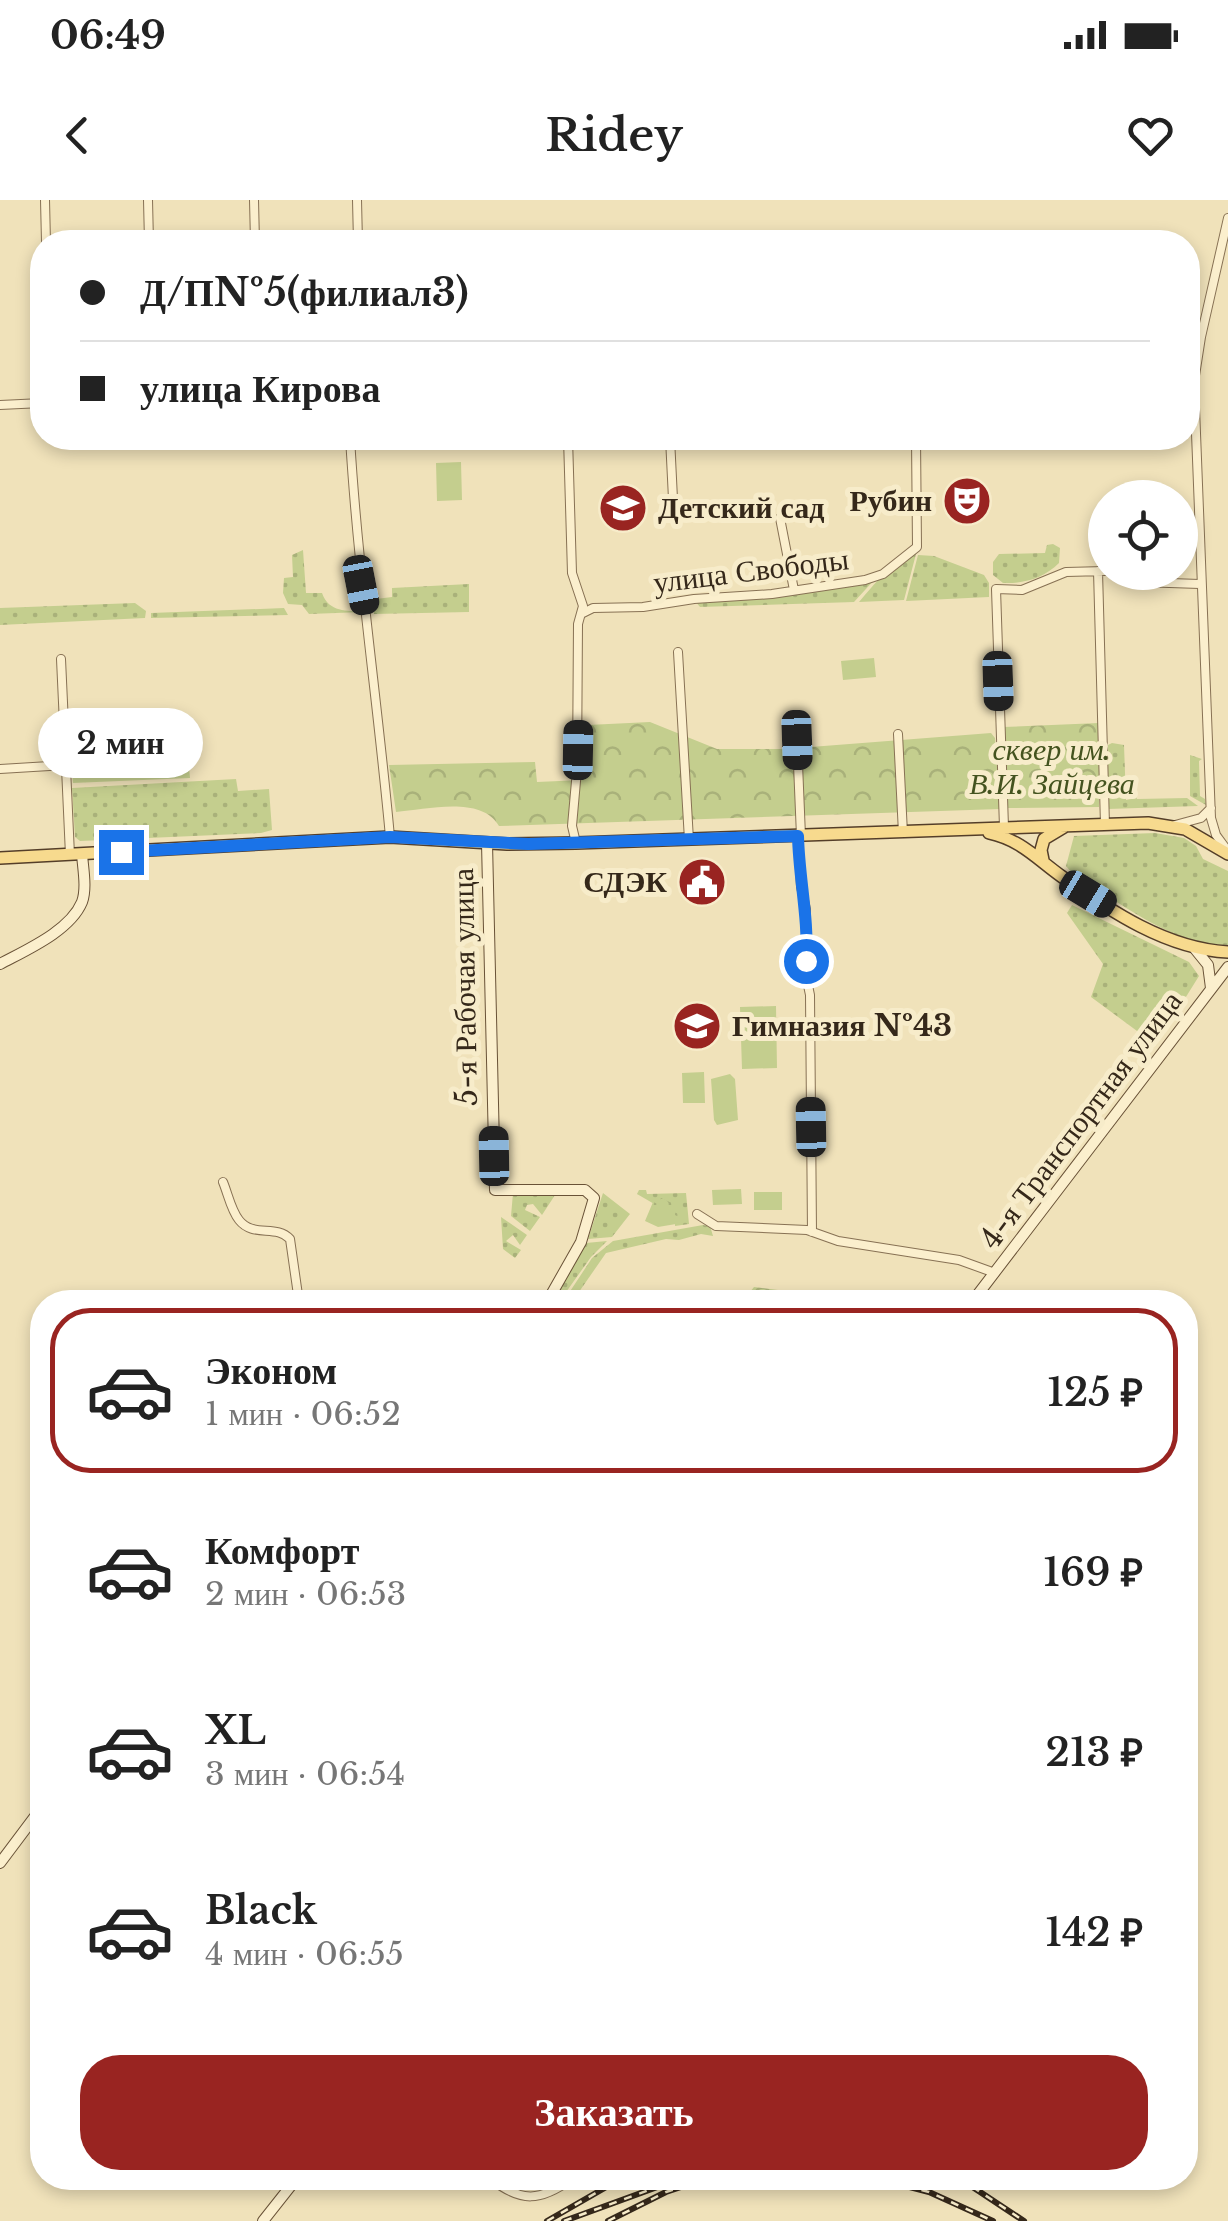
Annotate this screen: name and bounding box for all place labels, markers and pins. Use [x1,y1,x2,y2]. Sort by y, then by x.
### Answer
theatre icon: Рубин [941,475,993,527]
school or university icon: Детский сад [597,482,649,534]
place label: Рубин [850,482,932,519]
place label: Детский сад [658,489,824,526]
public building icon: СДЭК [676,856,728,908]
place label: СДЭК [583,863,667,900]
school or university icon: Гимназия №43 [671,1000,723,1052]
place label: Гимназия №43 [732,1007,952,1044]

